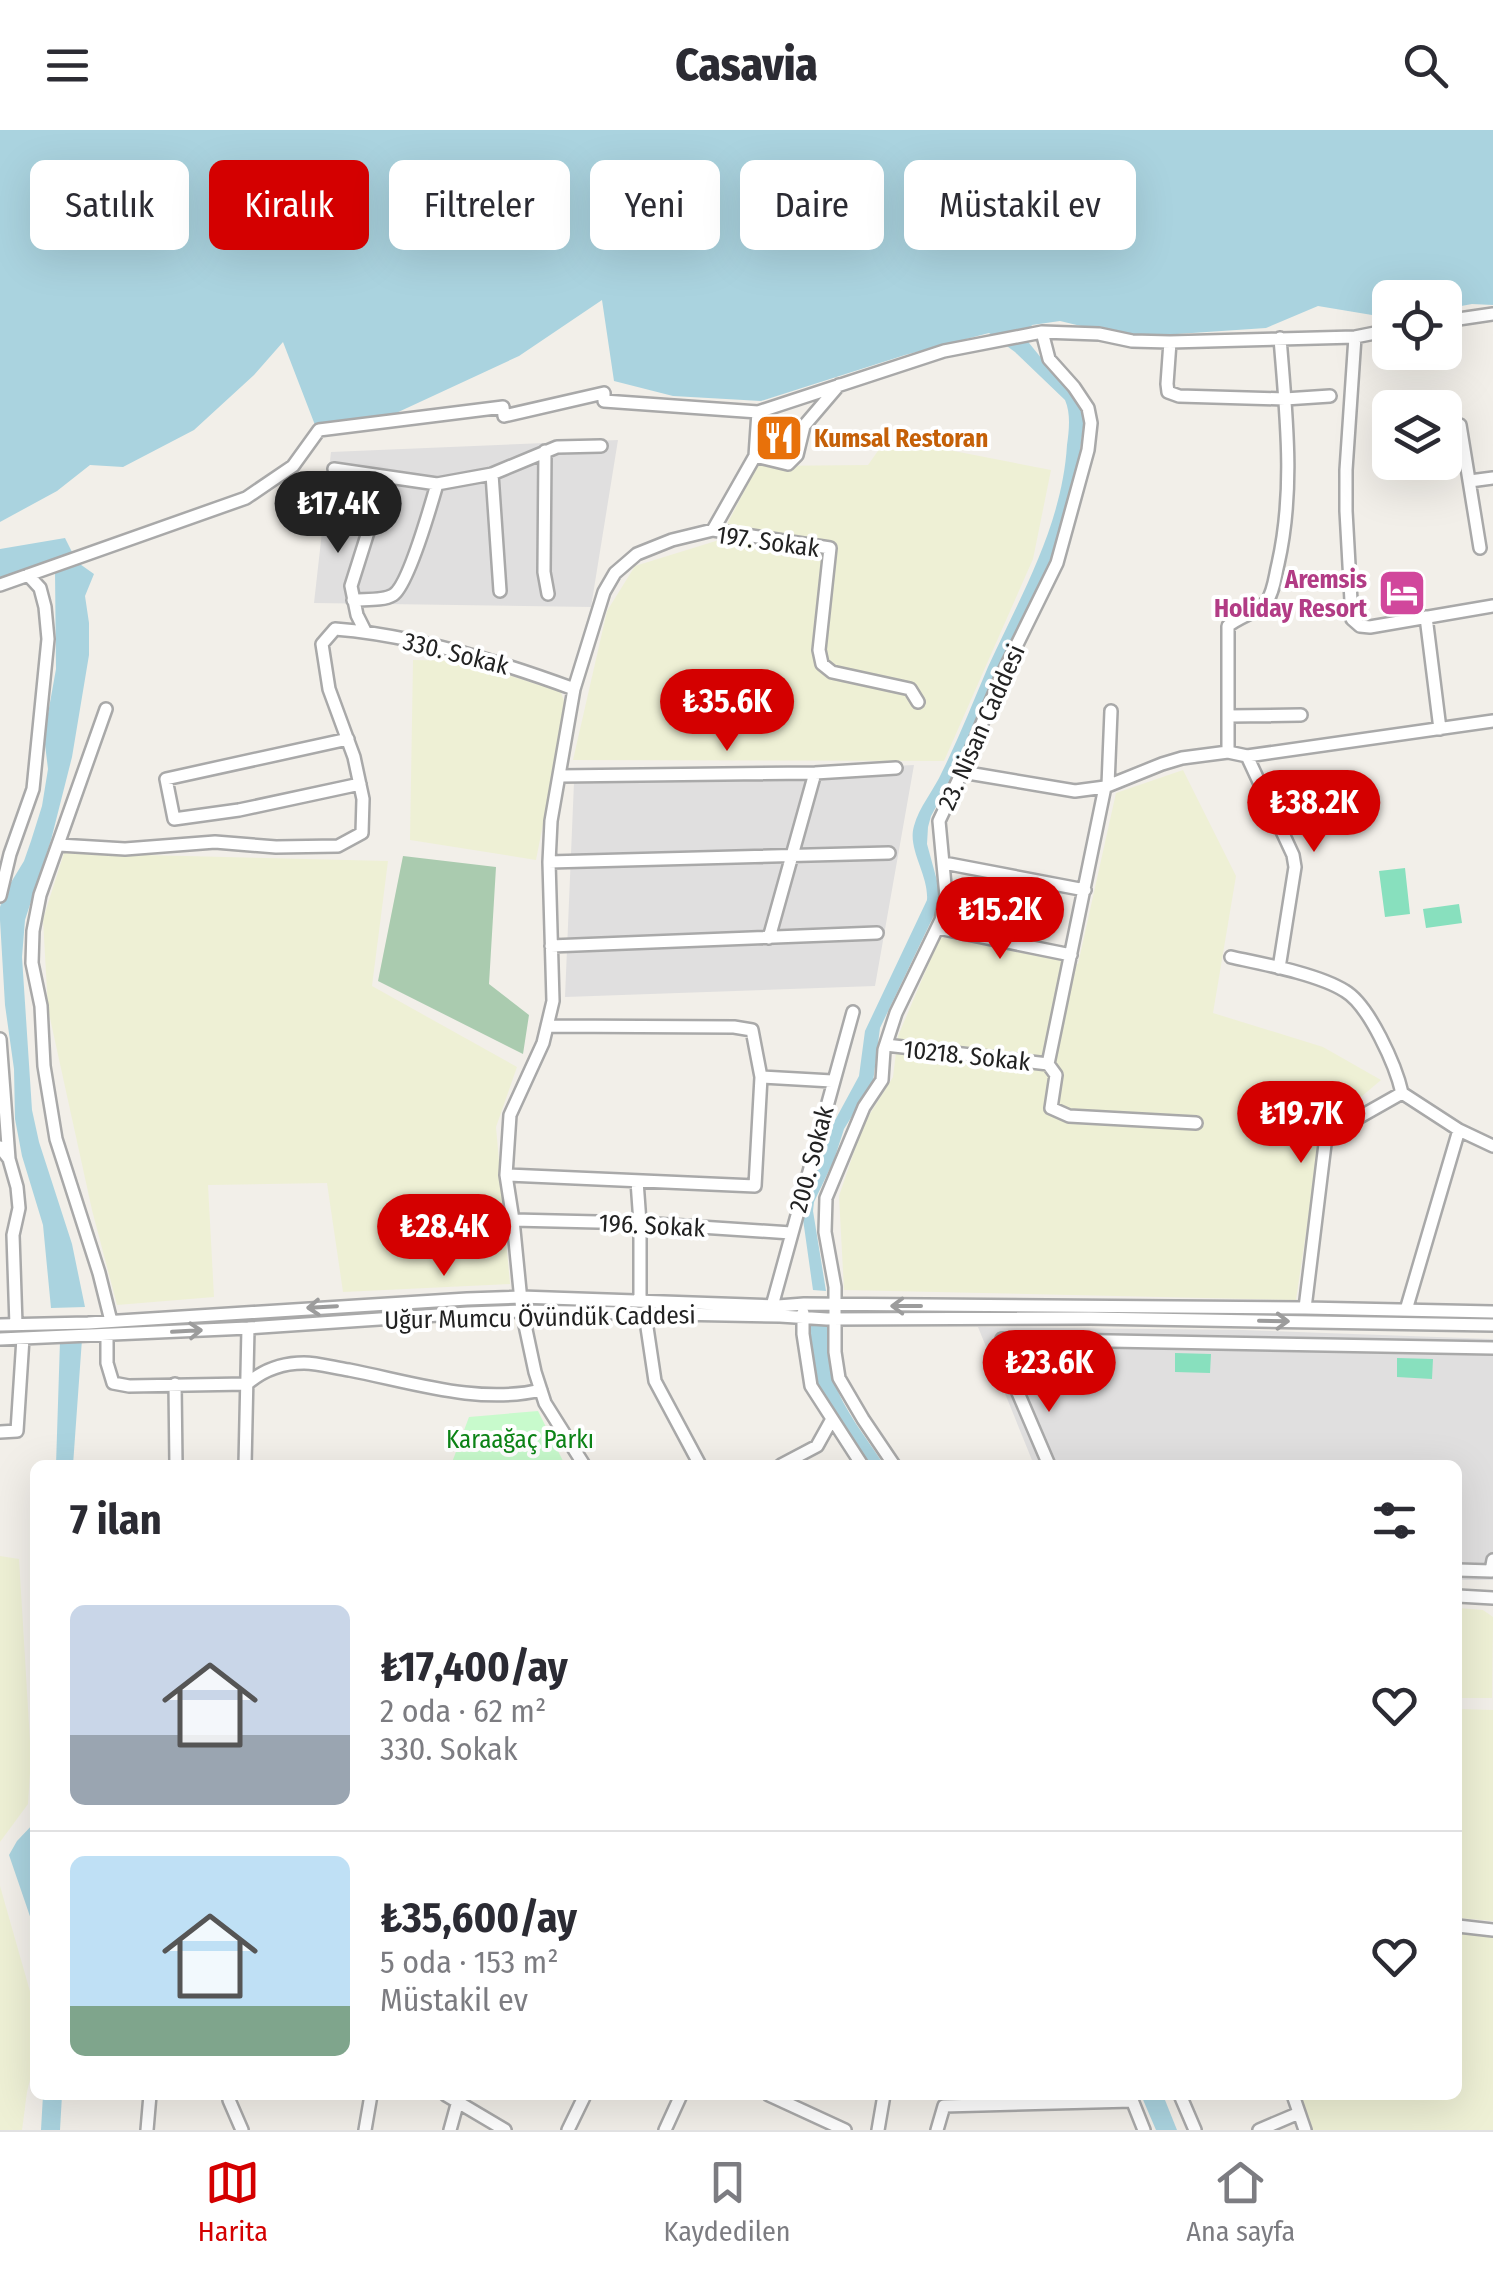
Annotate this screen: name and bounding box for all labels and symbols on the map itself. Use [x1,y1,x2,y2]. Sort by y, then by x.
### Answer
restaurant icon: Kumsal Restoran [753,412,805,464]
place label: Kumsal Restoran [814,424,988,454]
pin: ₺17.4K [257,471,419,556]
street label: 197. Sokak [714,520,822,564]
place label: Aremsis Holiday Resort [1214,565,1368,624]
hotel icon: Aremsis Holiday Resort [1376,567,1428,619]
street label: 330. Sokak [400,626,512,682]
street label: 23. Nisan Caddesi [932,640,1032,815]
pin: ₺35.6K [646,669,808,754]
pin: ₺38.2K [1233,770,1395,855]
pin: ₺15.2K [919,877,1081,962]
street label: 10218. Sokak [902,1034,1032,1078]
pin: ₺19.7K [1220,1081,1382,1166]
street label: 200. Sokak [783,1102,841,1216]
pin: ₺28.4K [363,1194,525,1279]
street label: 196. Sokak [598,1208,706,1244]
one-way arrow [890,1296,922,1315]
one-way arrow [306,1298,338,1317]
street label: Uğur Mumcu Övündük Caddesi [384,1299,696,1336]
one-way arrow [1258,1312,1290,1330]
one-way arrow [170,1321,202,1340]
pin: ₺23.6K [968,1330,1130,1415]
park label: Karaağaç Parkı [446,1425,594,1455]

